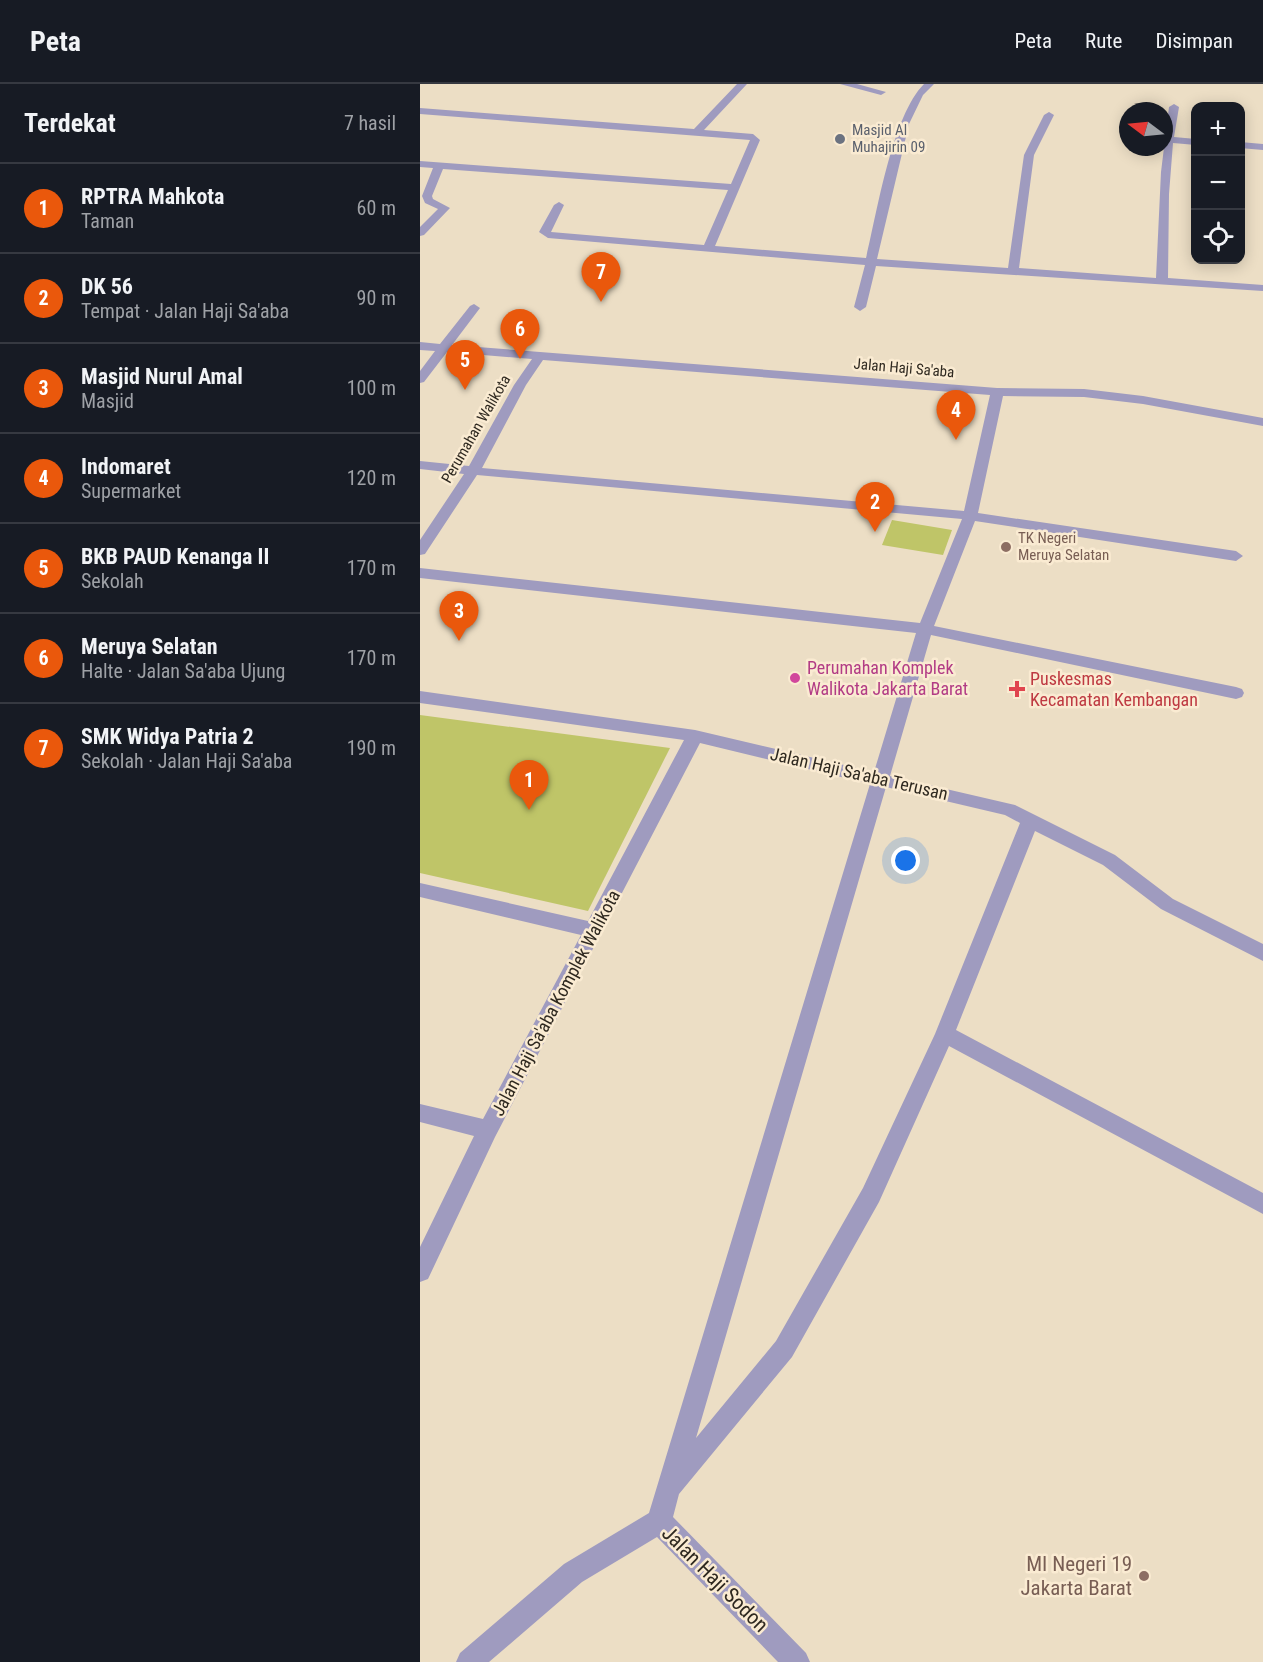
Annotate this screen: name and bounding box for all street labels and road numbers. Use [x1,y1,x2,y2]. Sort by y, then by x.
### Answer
street label: Jalan Haji Sa'aba [853,355,955,381]
street label: Perumahan Walikota [438,372,514,486]
street label: Jalan Haji Sa'aba Terusan [768,743,950,804]
street label: Jalan Haji Sa'aba Komplek Walikota [487,886,624,1119]
street label: Jalan Haji Sodon [657,1521,773,1637]

